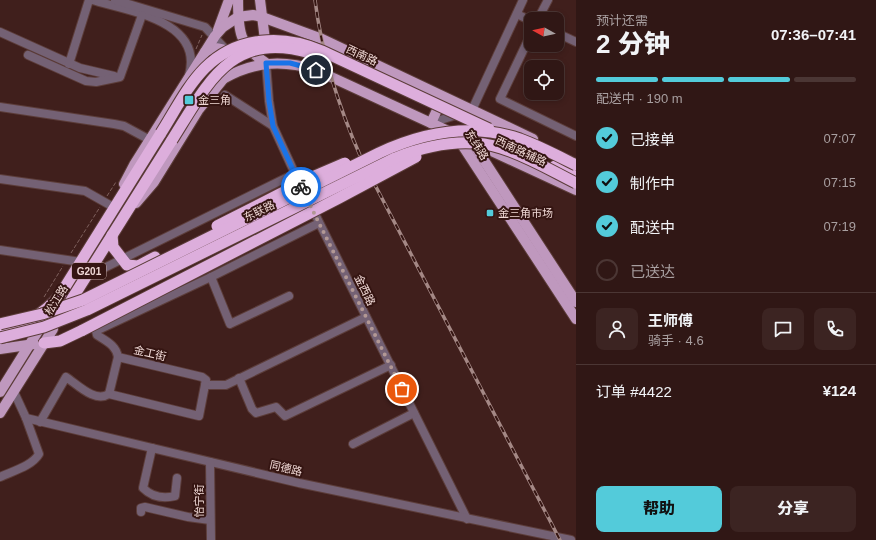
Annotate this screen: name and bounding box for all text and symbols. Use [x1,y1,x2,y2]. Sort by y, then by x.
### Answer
north arrow [524,12,564,52]
map controls [524,12,564,100]
text: 预计还需 [596,13,648,28]
text: 07:36–07:41 [771,26,856,43]
text: 2 分钟 [596,29,670,59]
street label: 西南路 [345,43,379,67]
pin [299,53,333,87]
icon: home [305,59,327,81]
button: locate [524,60,564,100]
text: 配送中 · 190 m [596,91,683,106]
marker: 金三角 [183,94,195,106]
place label: 金三角 [198,94,231,106]
icon: check [596,127,618,149]
street label: 东纬路 [463,128,491,162]
text: 已接单 [630,131,675,148]
text: 07:07 [823,131,856,146]
street label: 西南路辅路 [494,134,548,168]
courier [281,167,321,207]
icon: check [596,171,618,193]
text: 制作中 [630,175,675,192]
text: 07:15 [823,175,856,190]
icon: bike [290,176,312,198]
street label: 东联路 [242,198,276,224]
place label: 金三角市场 [498,207,553,219]
marker: 金三角市场 [485,208,495,218]
icon: check [596,215,618,237]
text: 配送中 [630,219,675,236]
text: 07:19 [823,219,856,234]
road number: G201 [72,263,106,279]
text: 已送达 [630,263,675,280]
street label: 金西路 [352,273,378,307]
street label: 松江路 [42,283,70,317]
button: person [596,308,638,350]
button: chat [762,308,804,350]
button: phone [814,308,856,350]
text: 王师傅 [648,312,693,329]
text: 骑手 · 4.6 [648,333,704,348]
street label: 金工街 [133,343,167,363]
pin [385,372,419,406]
icon: bag [391,378,413,400]
text: ¥124 [823,382,856,399]
text: 订单 #4422 [596,383,672,400]
street label: 同德路 [269,458,303,478]
street label: 怡宁街 [193,485,205,518]
button: 帮助 [596,486,722,532]
button: 分享 [730,486,856,532]

